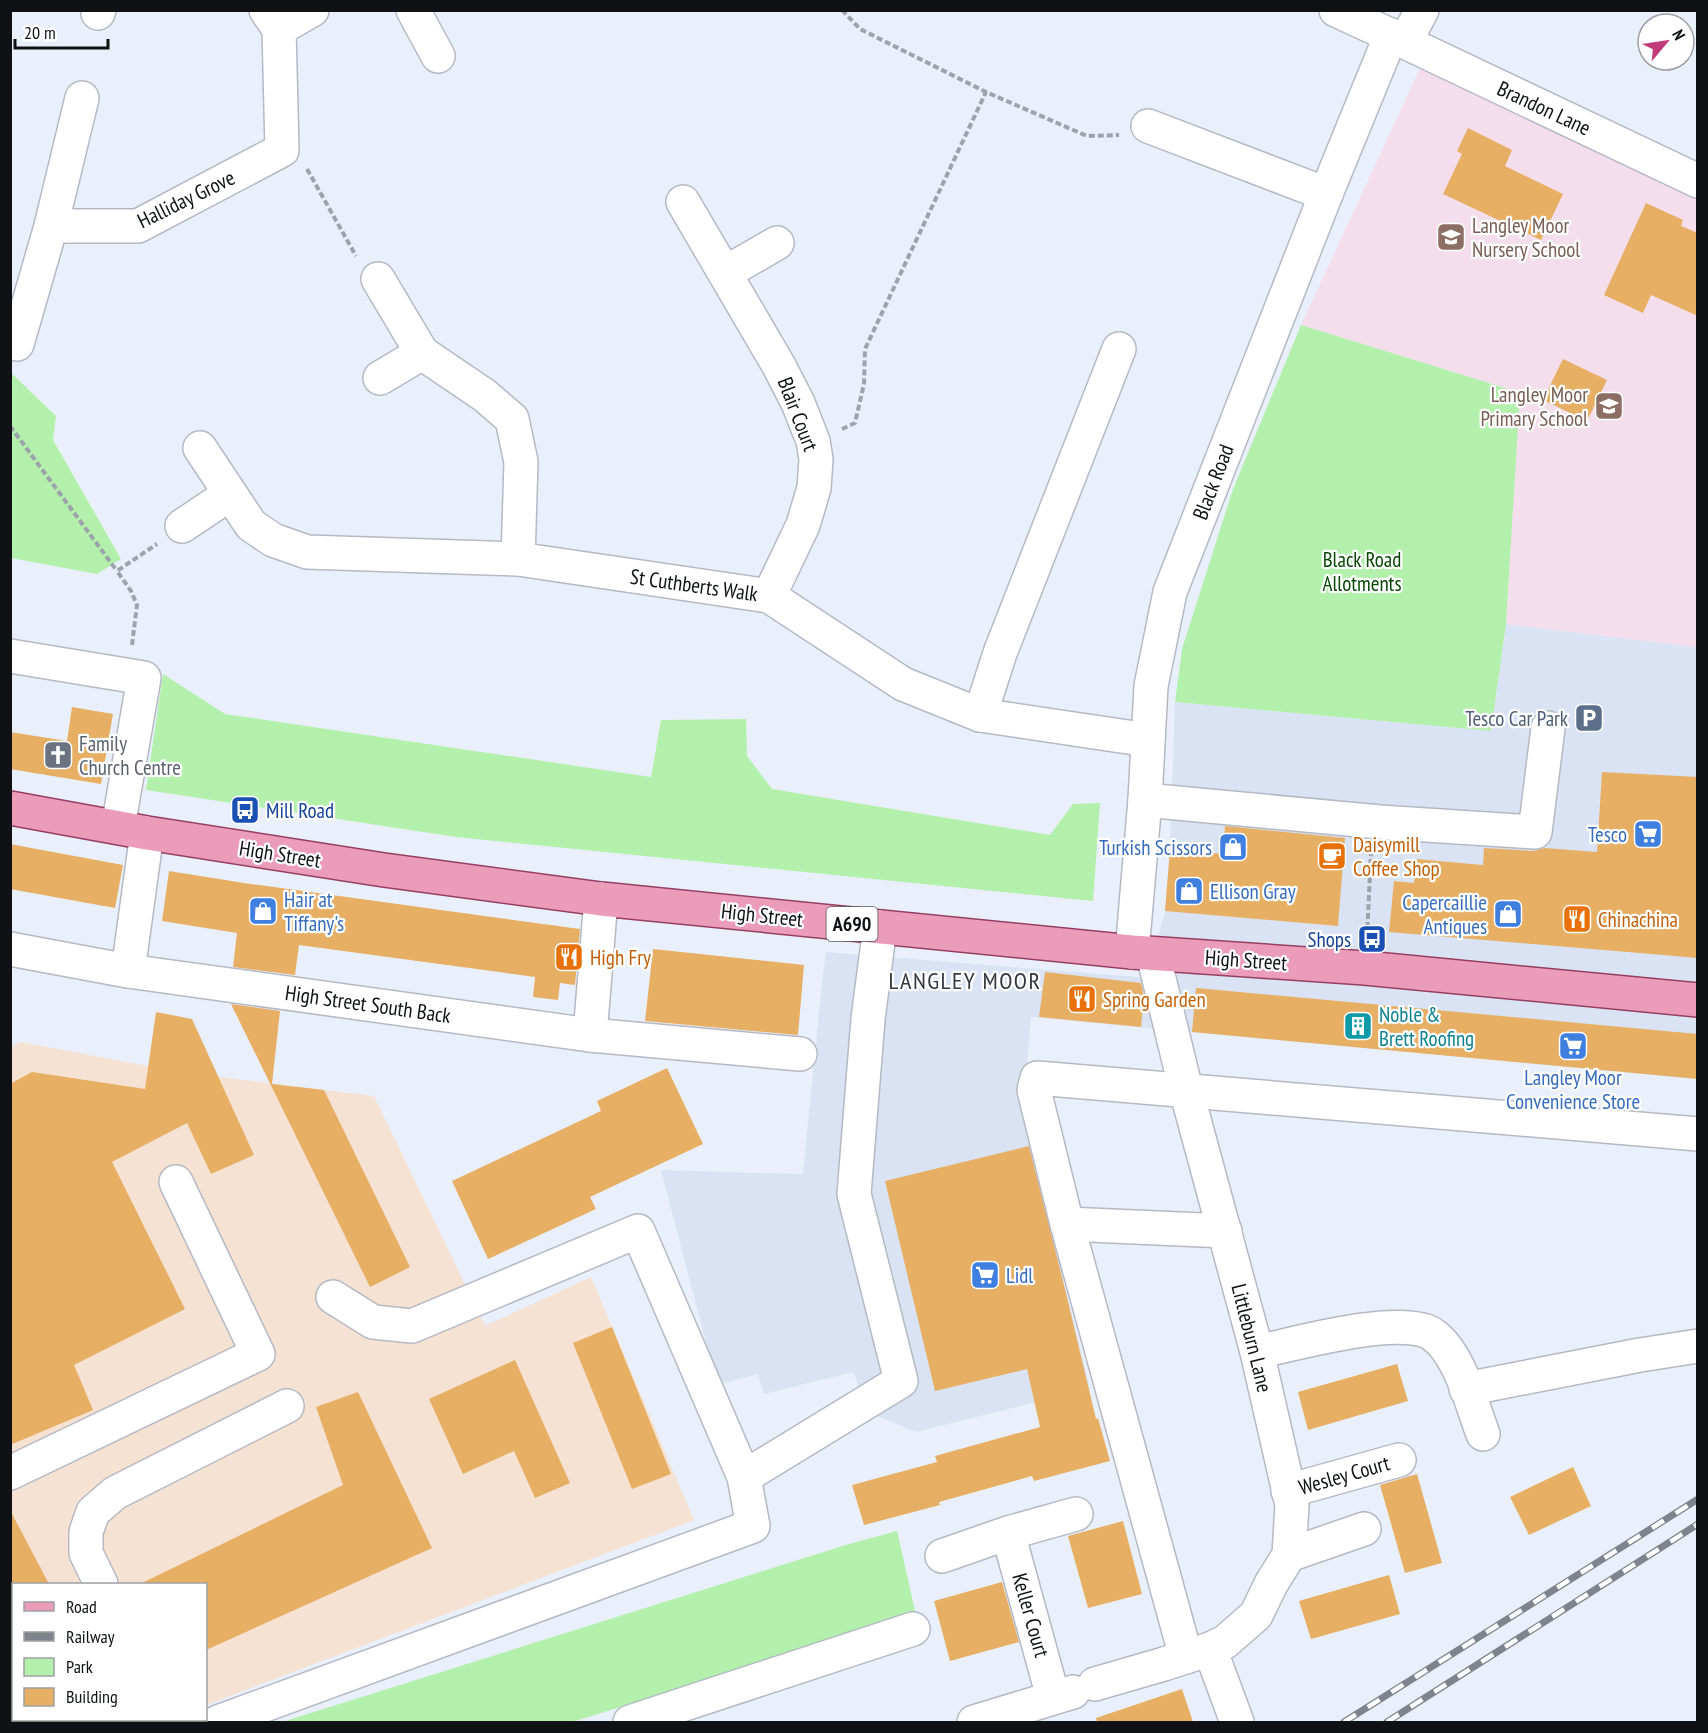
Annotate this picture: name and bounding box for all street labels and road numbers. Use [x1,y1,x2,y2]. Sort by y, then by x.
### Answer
street label: Brandon Lane [1493,75,1595,141]
street label: Halliday Grove [133,164,239,234]
street label: Blair Court [772,373,825,455]
street label: Black Road [1186,440,1240,524]
street label: St Cuthberts Walk [628,563,760,607]
street label: High Street [237,834,323,874]
street label: High Street [720,897,804,933]
road number: A690 [826,907,878,941]
street label: High Street [1204,944,1288,976]
street label: High Street South Back [283,979,453,1029]
street label: Littleburn Lane [1226,1281,1278,1395]
street label: Wesley Court [1295,1449,1393,1501]
street label: Keller Court [1006,1570,1056,1660]

